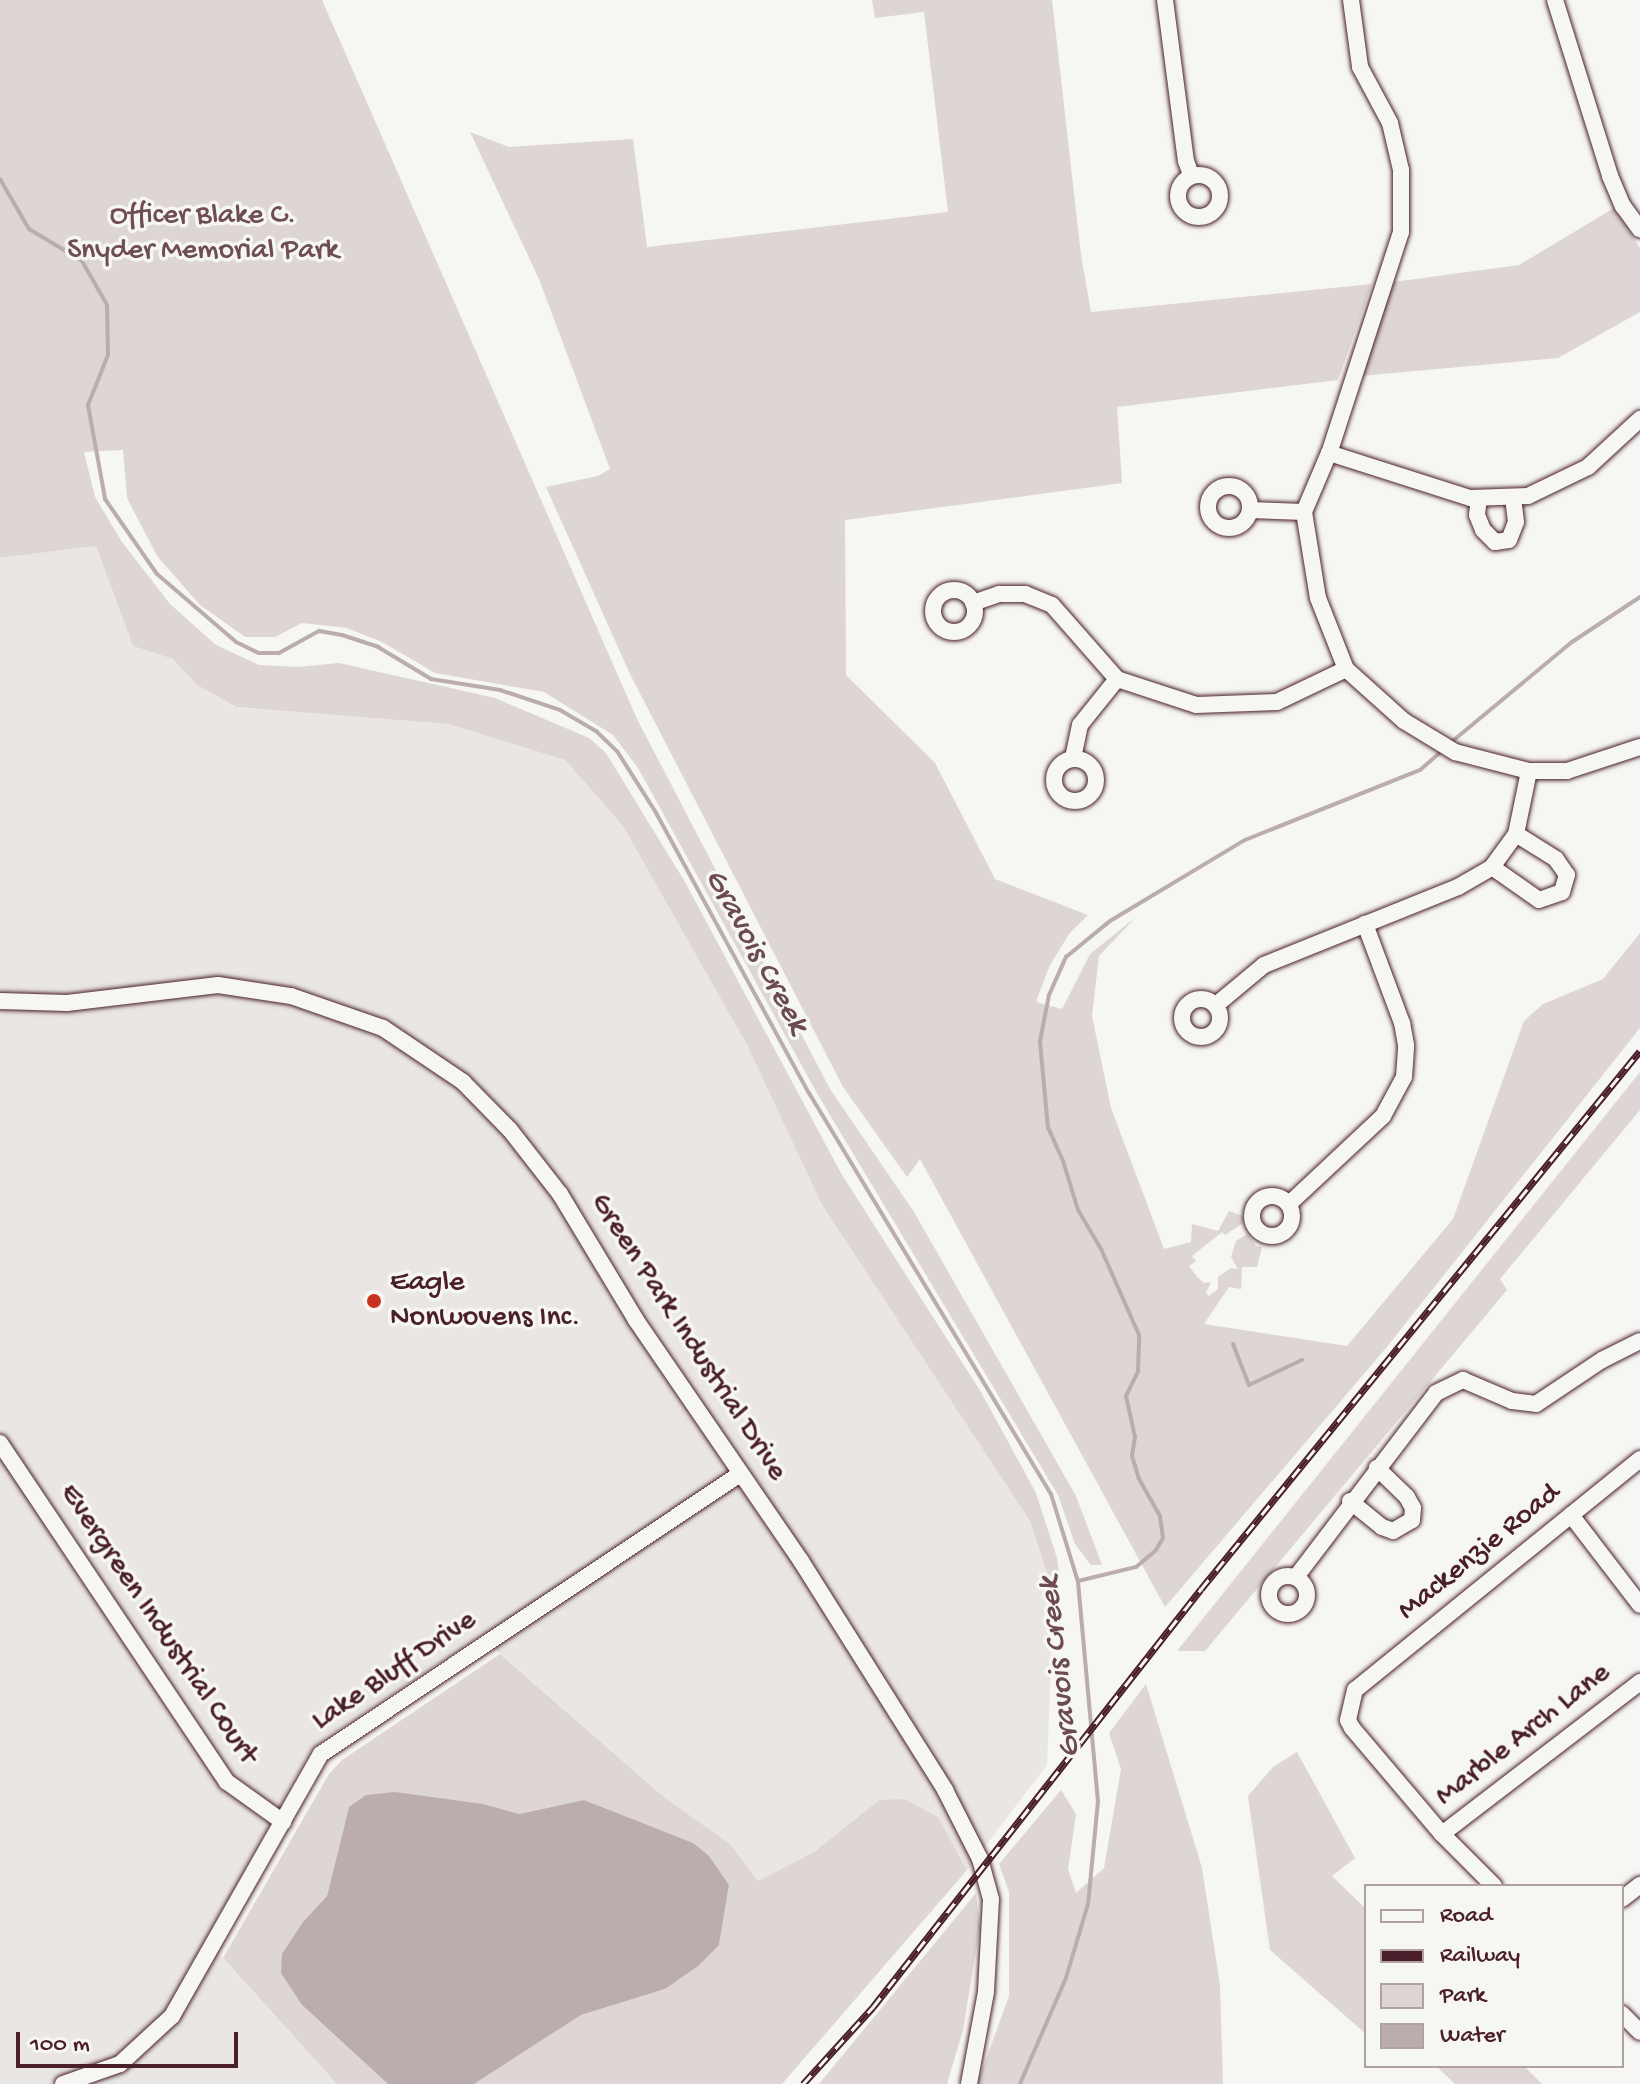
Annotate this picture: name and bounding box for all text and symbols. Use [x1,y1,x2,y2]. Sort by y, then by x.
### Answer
park label: Officer Blake C. Snyder Memorial Park [67,199,339,270]
water label: Gravois Creek [694,863,816,1041]
street label: Green Park Industrial Drive [581,1188,793,1488]
place label: Eagle Nonwovens Inc. [390,1266,580,1336]
marker: Eagle Nonwovens Inc. [365,1292,383,1310]
street label: Mackenzie Road [1391,1477,1569,1629]
street label: Evergreen Industrial Court [50,1478,264,1772]
water label: Gravois Creek [1031,1574,1091,1760]
street label: Lake Bluff Drive [306,1604,484,1740]
street label: Marble Arch Lane [1429,1656,1619,1816]
legend [1364,1884,1624,2068]
text: Road [1440,1902,1492,1931]
text: Railway [1440,1942,1520,1971]
text: Park [1440,1982,1486,2011]
scale bar [20,2016,242,2066]
text: Water [1440,2022,1504,2051]
text: 100 m [30,2031,90,2060]

